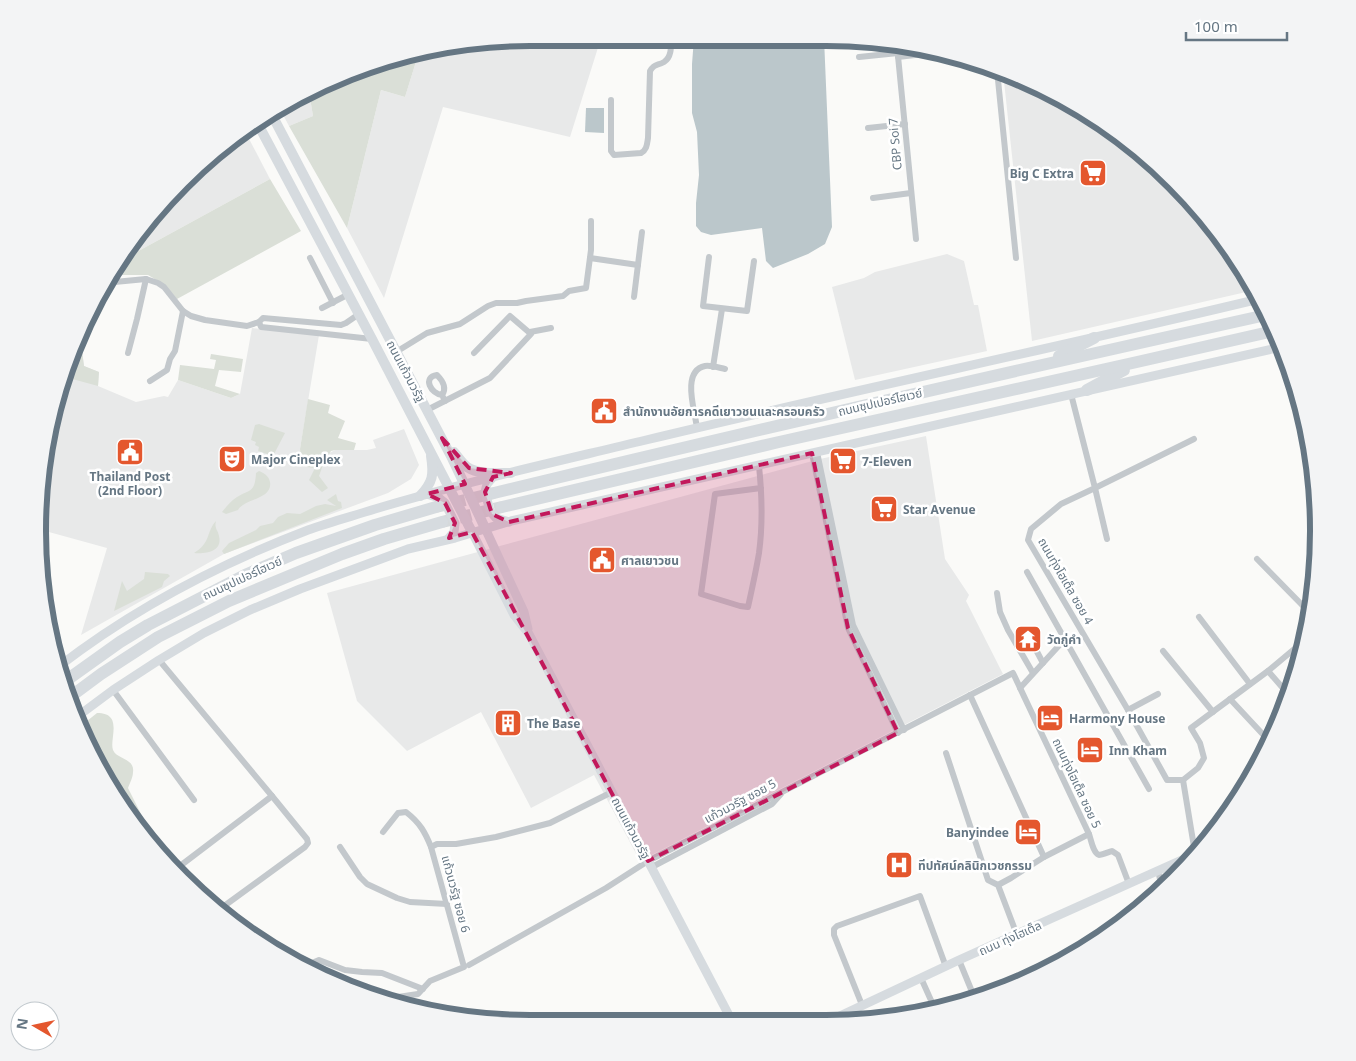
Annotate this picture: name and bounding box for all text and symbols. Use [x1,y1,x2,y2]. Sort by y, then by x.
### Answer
scale bar [1186,10,1287,42]
text: 100 m [1194,16,1238,36]
street label: CBP Soi 7 [884,117,906,171]
supermarket icon: Big C Extra [1078,158,1108,188]
place label: Big C Extra [1010,165,1074,182]
street label: ถนนแก้วนวรัฐ [383,337,430,405]
street label: ถนนซุปเปอร์ไฮเวย์ [836,384,924,420]
public building icon: สำนักงานอัยการคดีเยาวชนและครอบครัว [589,396,619,426]
place label: สำนักงานอัยการคดีเยาวชนและครอบครัว [623,403,825,420]
public building icon: Thailand Post (2nd Floor) [115,437,145,467]
theatre icon: Major Cineplex [217,444,247,474]
supermarket icon: 7-Eleven [828,446,858,476]
place label: Major Cineplex [251,451,340,468]
place label: 7-Eleven [862,453,912,470]
place label: Thailand Post (2nd Floor) [90,468,170,499]
supermarket icon: Star Avenue [869,494,899,524]
place label: Star Avenue [903,501,976,518]
street label: ถนนทุ่งโฮเต็ล ซอย 4 [1034,534,1098,628]
public building icon: ศาลเยาวชน [587,545,617,575]
street label: ถนนซุปเปอร์ไฮเวย์ [199,552,285,604]
place label: ศาลเยาวชน [621,552,679,569]
temple icon: วัดกู่คำ [1013,624,1043,654]
place label: วัดกู่คำ [1047,631,1081,648]
hotel icon: Harmony House [1035,703,1065,733]
building icon: The Base [493,708,523,738]
place label: Harmony House [1069,710,1165,727]
place label: The Base [527,715,580,732]
street label: ถนนทุ่งโฮเต็ล ซอย 5 [1049,735,1105,831]
hotel icon: Inn Kham [1075,735,1105,765]
place label: Inn Kham [1109,742,1167,759]
street label: แก้วนวรัฐ ซอย 5 [701,775,779,827]
street label: ถนนแก้วนวรัฐ [608,794,655,862]
hotel icon: Banyindee [1013,817,1043,847]
place label: Banyindee [946,824,1009,841]
hospital icon: ทีปทัศน์คลินิกเวชกรรม [884,850,914,880]
street label: แก้วนวรัฐ ซอย 6 [438,853,475,935]
place label: ทีปทัศน์คลินิกเวชกรรม [918,857,1032,874]
street label: ถนน ทุ่งโฮเต็ล [976,917,1044,959]
north arrow [10,1001,60,1051]
text: N [11,1017,32,1031]

